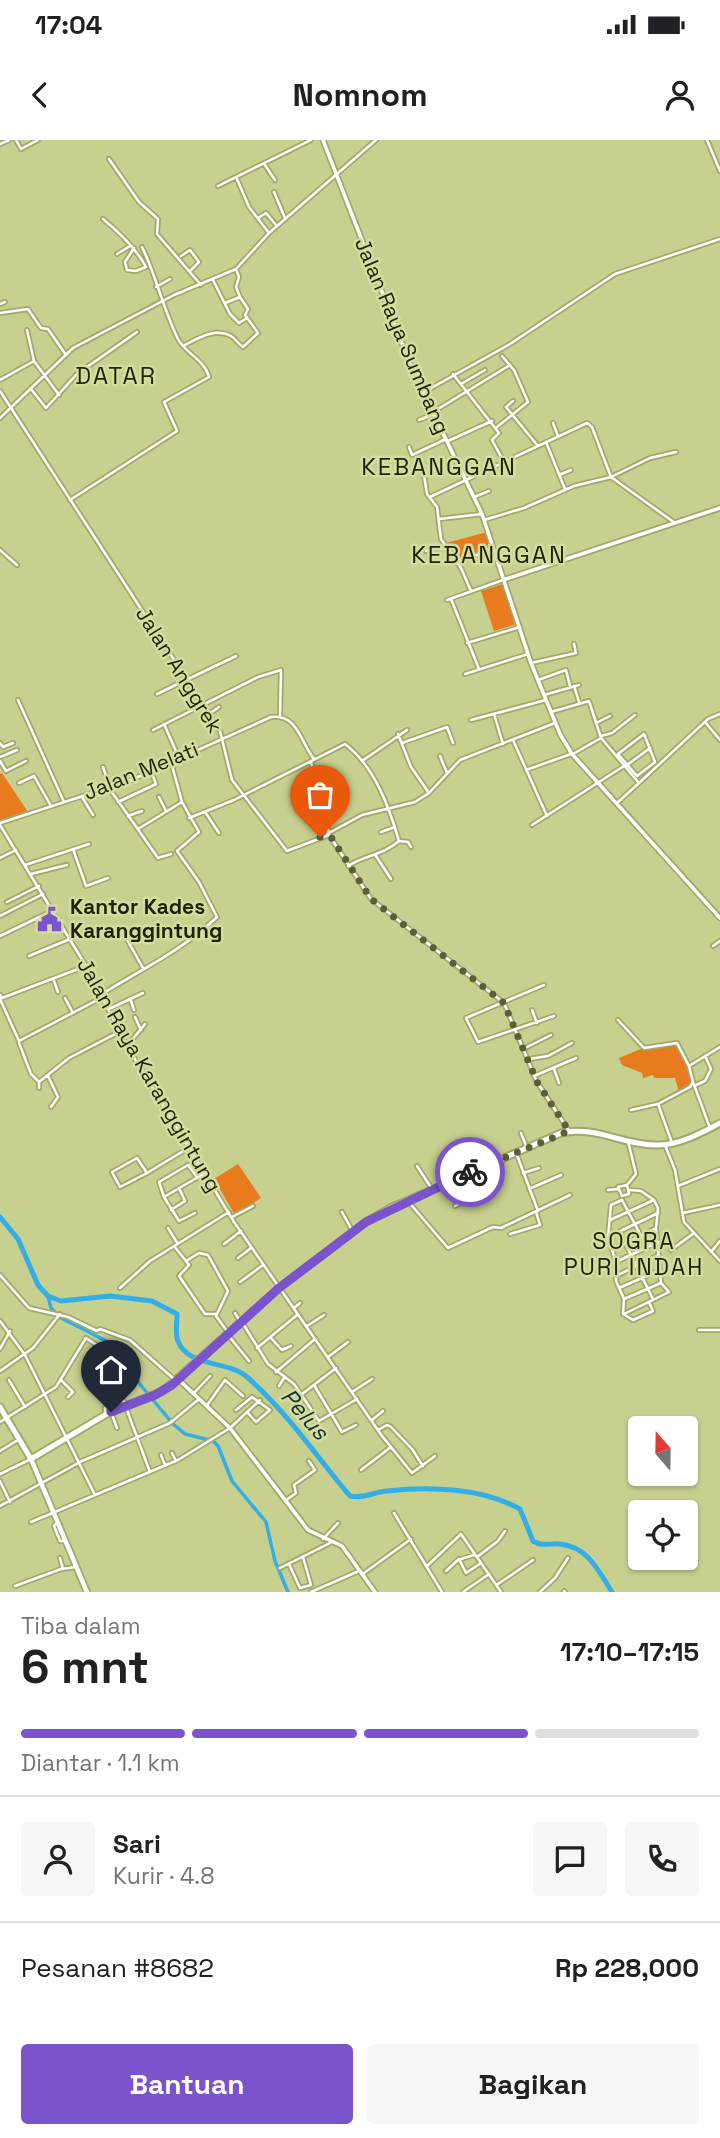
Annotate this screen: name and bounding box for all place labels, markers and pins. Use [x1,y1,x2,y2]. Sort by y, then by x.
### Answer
pin [290,765,350,837]
place label: Kantor Kades Karanggintung [70,893,222,944]
public building icon: Kantor Kades Karanggintung [36,905,64,933]
pin [81,1340,141,1412]

